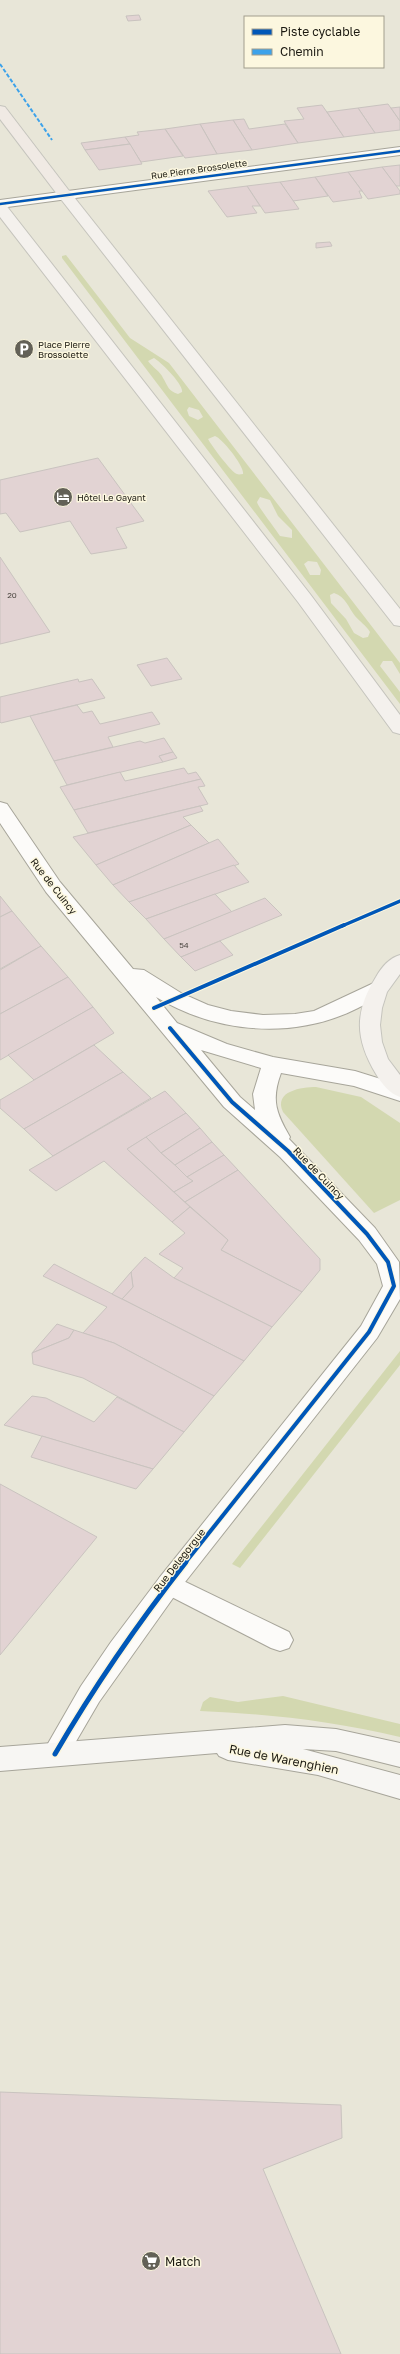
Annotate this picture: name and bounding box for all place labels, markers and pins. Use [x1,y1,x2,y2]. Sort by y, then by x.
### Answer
parking icon: Place Pierre Brossolette [13,338,35,360]
place label: Place Pierre Brossolette [38,339,90,360]
hotel icon: Hôtel Le Gayant [52,486,74,508]
place label: Hôtel Le Gayant [77,492,146,503]
supermarket icon: Match [140,2250,162,2272]
place label: Match [165,2254,201,2269]

